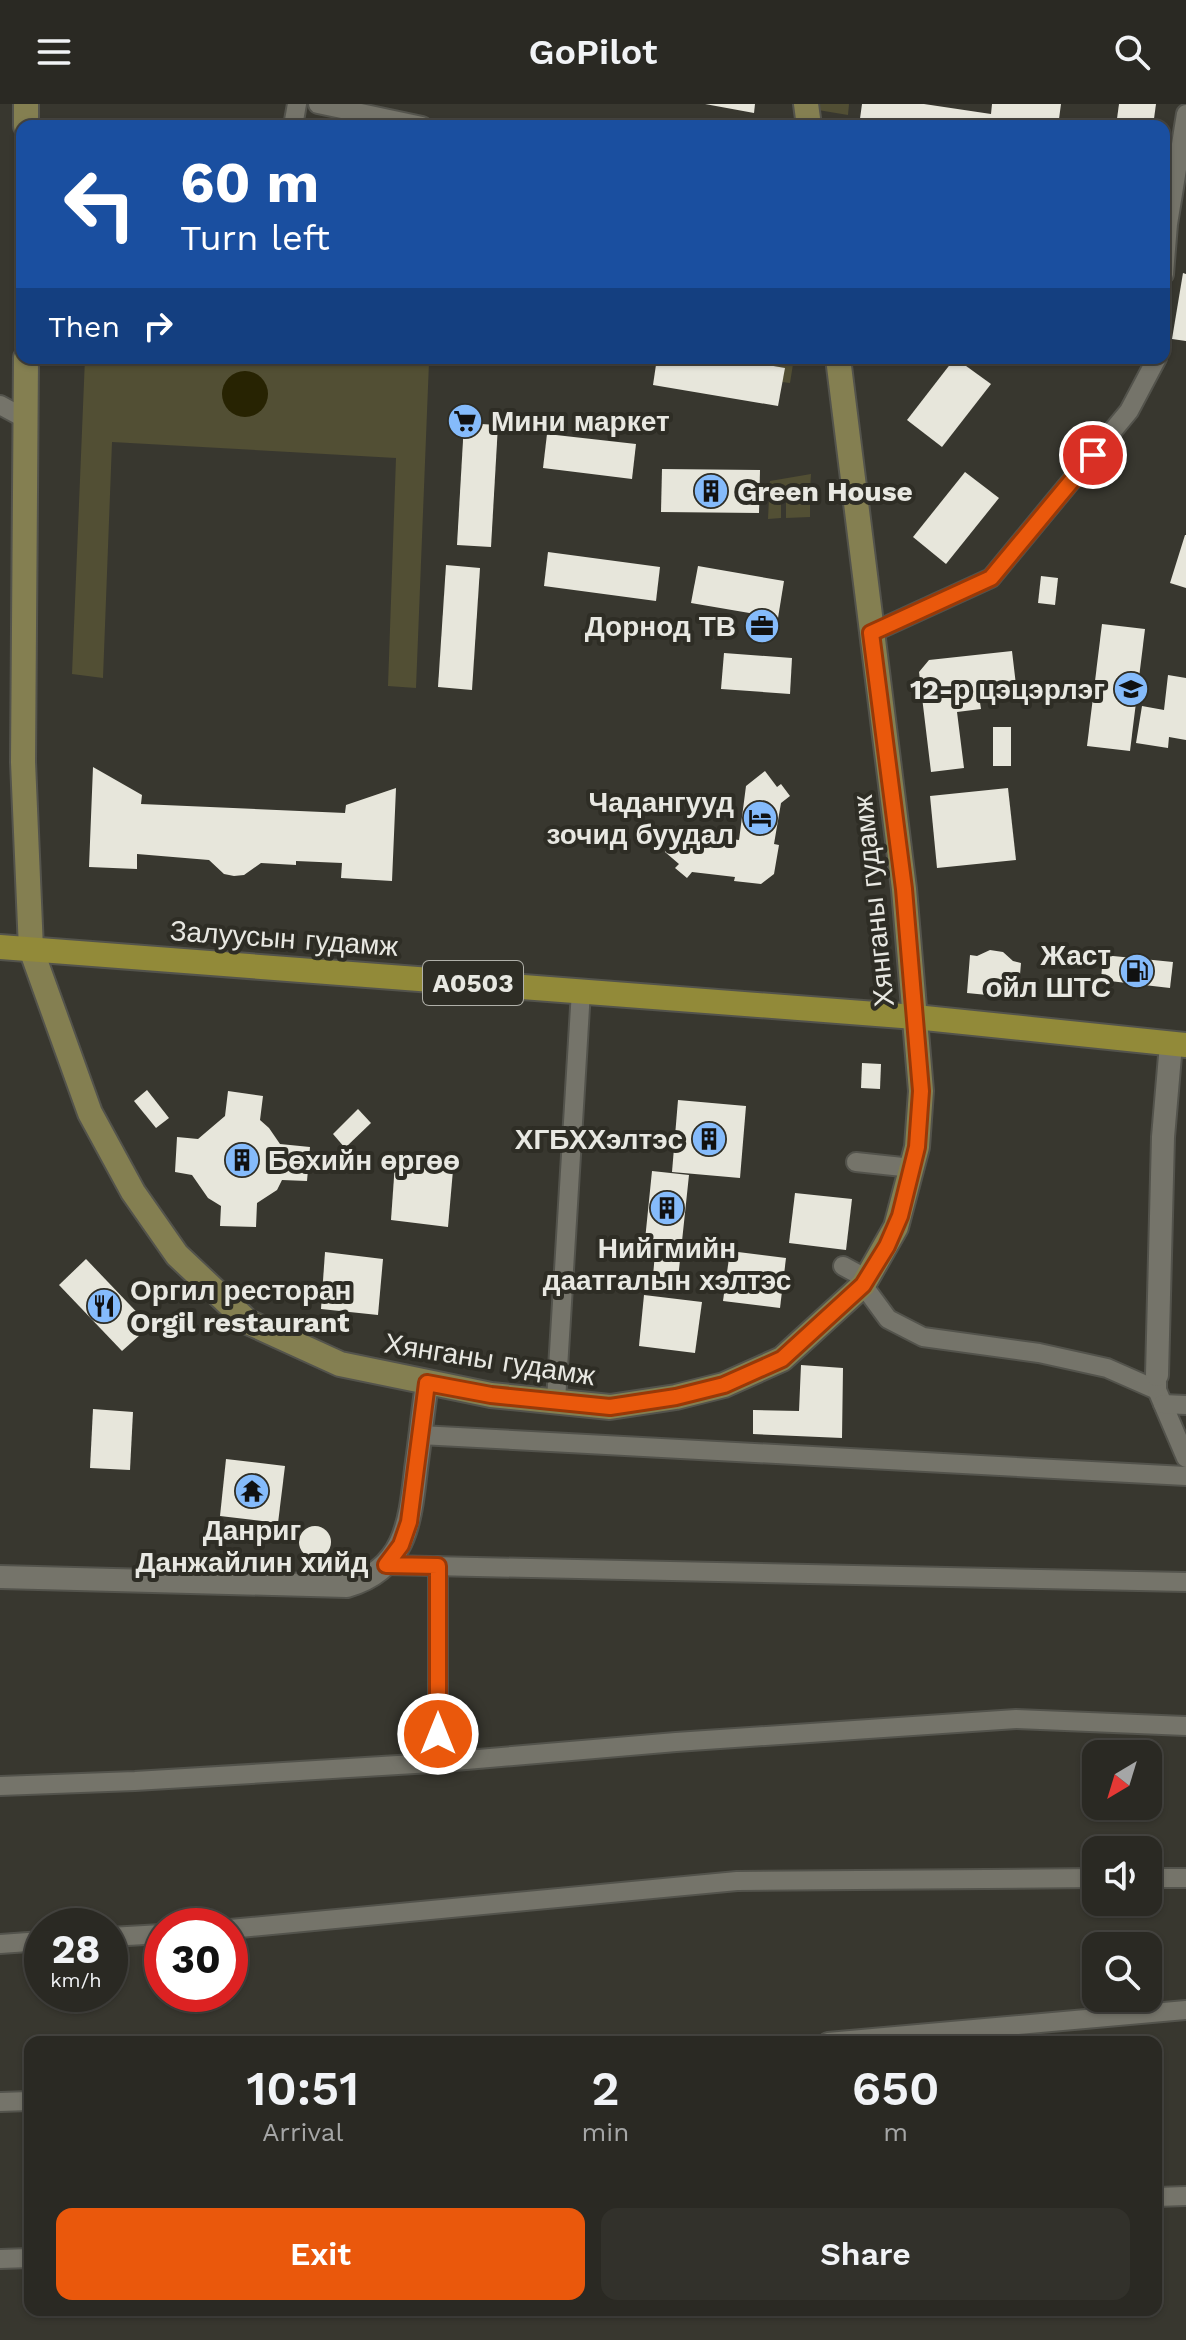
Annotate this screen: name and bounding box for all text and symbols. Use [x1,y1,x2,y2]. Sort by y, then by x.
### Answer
icon: menu [32,30,76,74]
icon: search [1110,30,1154,74]
text: GoPilot [528,31,658,73]
text: 60 m [180,150,319,216]
icon: left [48,152,152,256]
text: Turn left [180,217,330,259]
icon: right [136,304,180,348]
text: Then [48,309,120,344]
supermarket icon: Мини маркет [446,402,484,440]
place label: Мини маркет [491,405,670,438]
pin [1059,421,1127,489]
icon: arrive [1071,433,1115,477]
building icon: Green House [692,472,730,510]
place label: Green House [737,475,913,508]
office icon: Дорнод ТВ [743,607,781,645]
place label: Дорнод ТВ [585,610,736,643]
school or university icon: 12-р цэцэрлэг [1112,670,1150,708]
place label: 12-р цэцэрлэг [910,673,1105,706]
place label: Чадангууд зочид буудал [547,786,734,851]
street label: Хянганы гудамж [846,793,901,1008]
hotel icon: Чадангууд зочид буудал [741,799,779,837]
street label: Залуусын гудамж [169,914,400,963]
place label: Жаст ойл ШТС [985,939,1111,1004]
fuel station icon: Жаст ойл ШТС [1118,952,1156,990]
road number: A0503 [423,961,523,1005]
building icon: ХГБХХэлтэс [690,1120,728,1158]
place label: ХГБХХэлтэс [515,1123,683,1156]
building icon: Бөхийн өргөө [223,1141,261,1179]
place label: Бөхийн өргөө [268,1144,460,1177]
building icon: Нийгмийн даатгалын хэлтэс [648,1189,686,1227]
place label: Нийгмийн даатгалын хэлтэс [543,1232,791,1297]
place label: Оргил ресторан Orgil restaurant [130,1274,351,1339]
restaurant icon: Оргил ресторан Orgil restaurant [85,1287,123,1325]
street label: Хянганы гудамж [382,1327,598,1392]
temple icon: Данриг Данжайлин хийд [233,1472,271,1510]
place label: Данриг Данжайлин хийд [135,1514,369,1579]
position arrow [396,1692,480,1776]
north arrow [1082,1740,1162,1820]
map controls [1082,1740,1162,2012]
button: sound [1082,1836,1162,1916]
speed limit sign: 30 [144,1908,248,2012]
text: 28 [52,1926,100,1973]
button: search [1082,1932,1162,2012]
text: km/h [50,1968,102,1992]
text: 10:51 [246,2060,359,2117]
text: 2 [591,2060,620,2117]
text: 650 [852,2060,940,2117]
text: Arrival [262,2117,343,2147]
text: min [582,2117,629,2147]
text: m [883,2117,908,2147]
button: Exit [56,2208,585,2300]
button: Share [601,2208,1130,2300]

